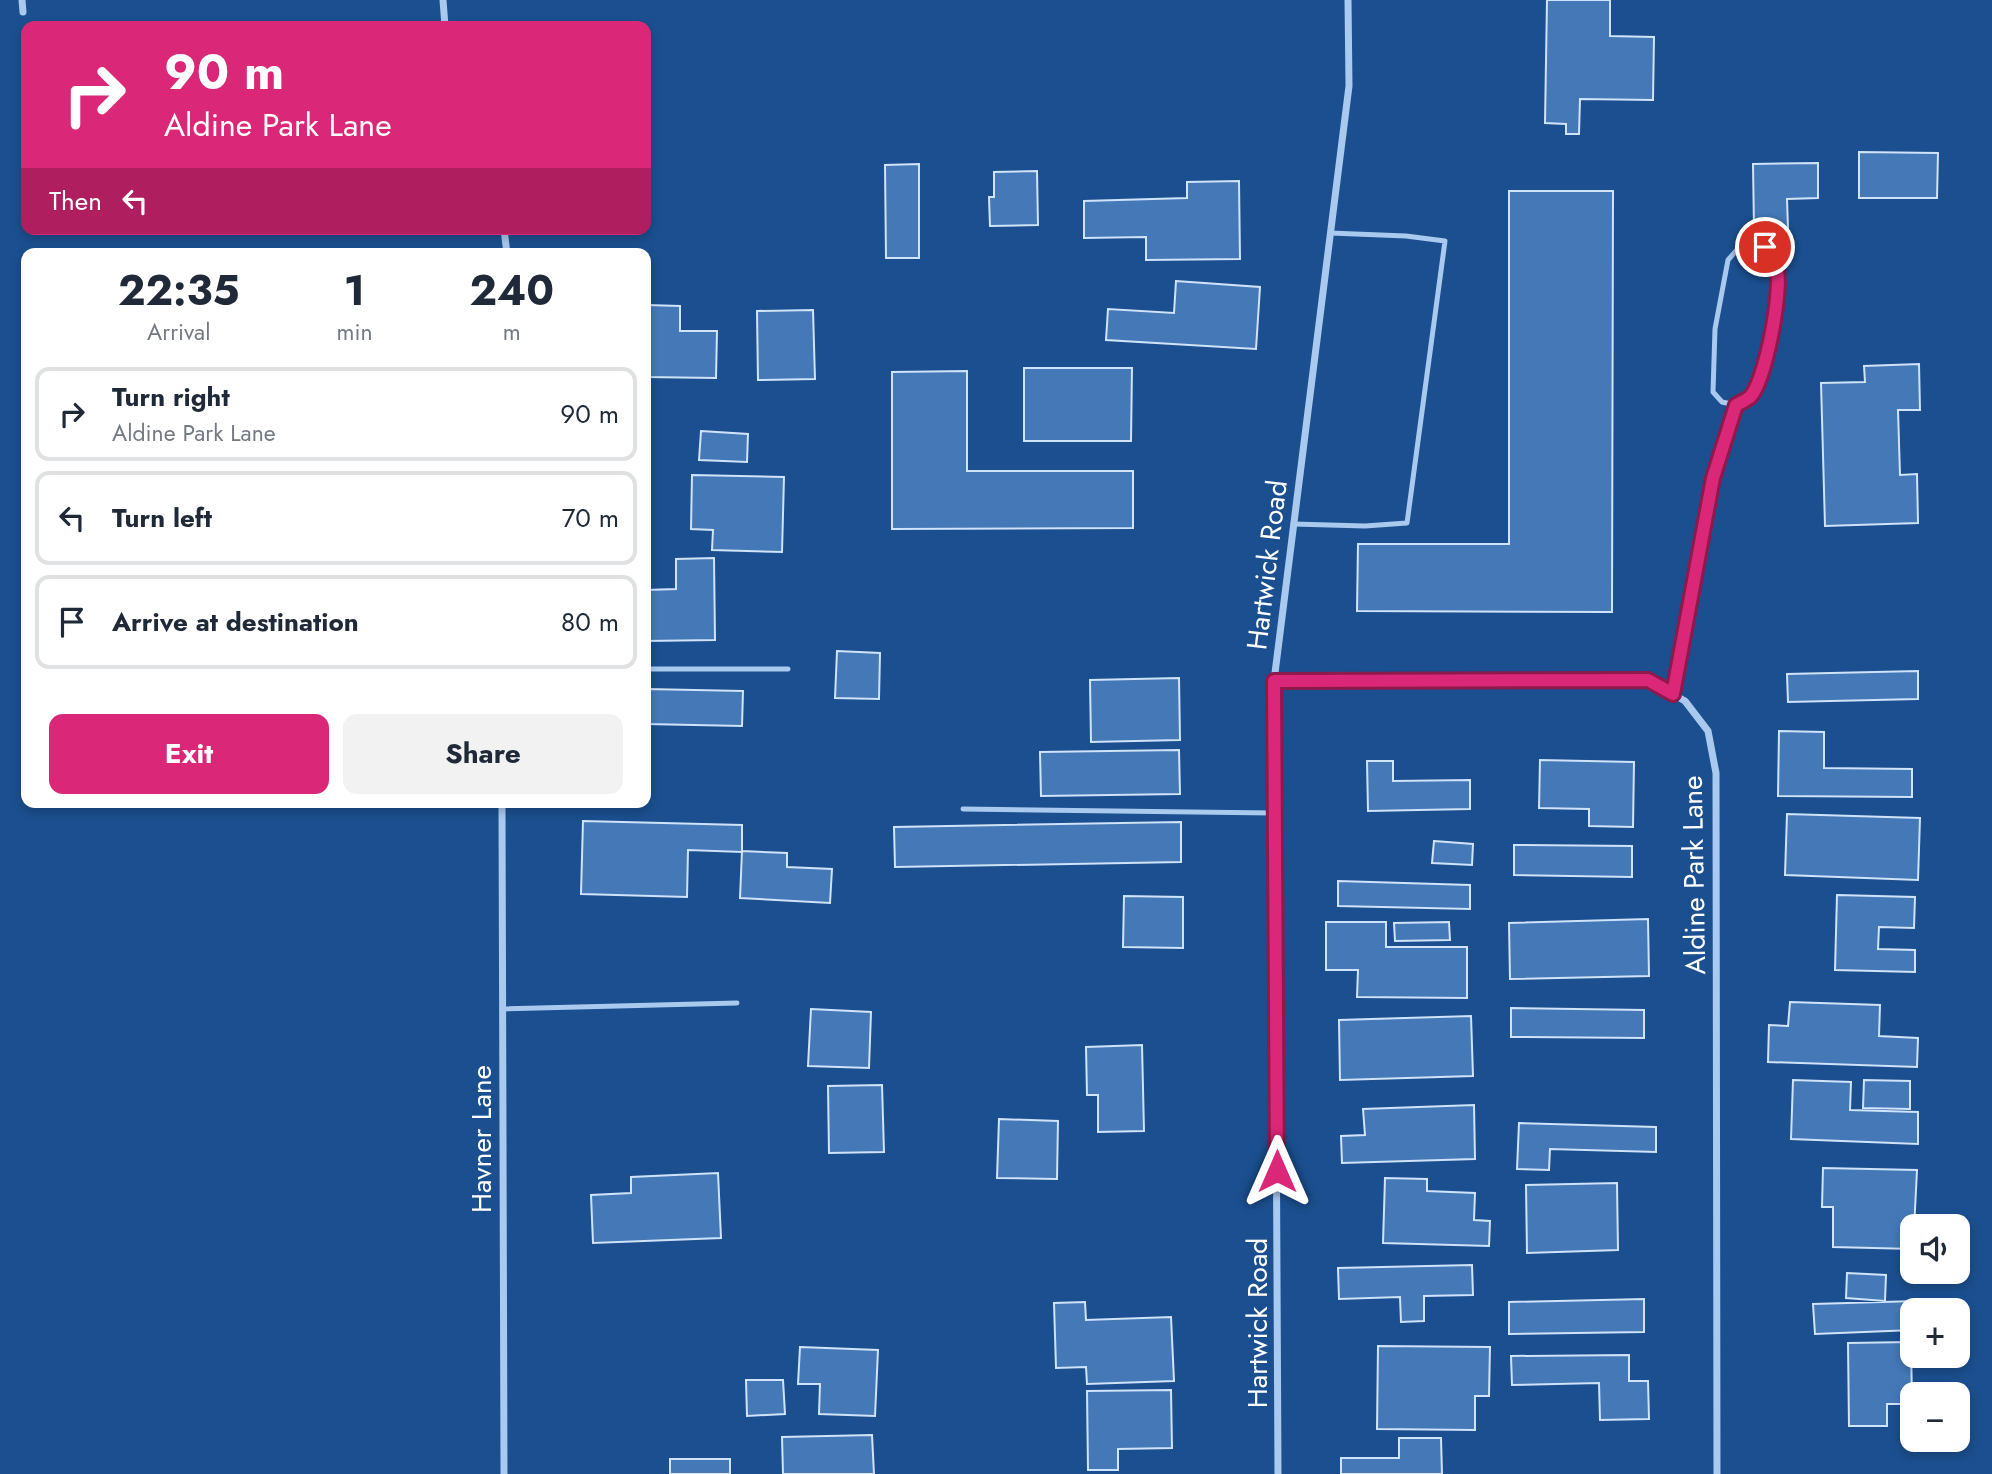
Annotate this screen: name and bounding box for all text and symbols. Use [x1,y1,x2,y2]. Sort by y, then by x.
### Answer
text: 90 m [164,37,284,107]
icon: right [49,49,140,140]
text: Aldine Park Lane [164,102,392,148]
text: Then [49,182,102,220]
icon: left [116,182,154,220]
pin [1735,217,1795,277]
icon: arrive [1746,228,1784,266]
text: 22:35 [118,260,240,321]
text: 1 [344,260,365,321]
text: 240 [469,260,554,321]
text: Arrival [147,315,210,349]
text: min [337,315,373,349]
text: m [503,315,521,349]
text: Turn right [112,378,230,416]
icon: right [53,395,91,433]
text: 90 m [560,395,619,433]
text: Aldine Park Lane [112,416,276,450]
street label: Hartwick Road [1236,478,1298,652]
icon: left [53,499,91,537]
text: Turn left [112,499,212,537]
text: 70 m [562,499,619,537]
icon: arrive [53,603,91,641]
text: Arrive at destination [112,603,359,641]
text: 80 m [561,603,619,641]
button: Exit [49,714,329,794]
button: Share [343,714,623,794]
street label: Aldine Park Lane [1672,775,1716,975]
street label: Havner Lane [461,1065,502,1213]
position arrow [1240,1134,1314,1208]
map controls [1900,1214,1970,1452]
button: sound [1900,1214,1970,1284]
street label: Hartwick Road [1237,1238,1278,1408]
button: + [1900,1298,1970,1368]
button: − [1900,1382,1970,1452]

